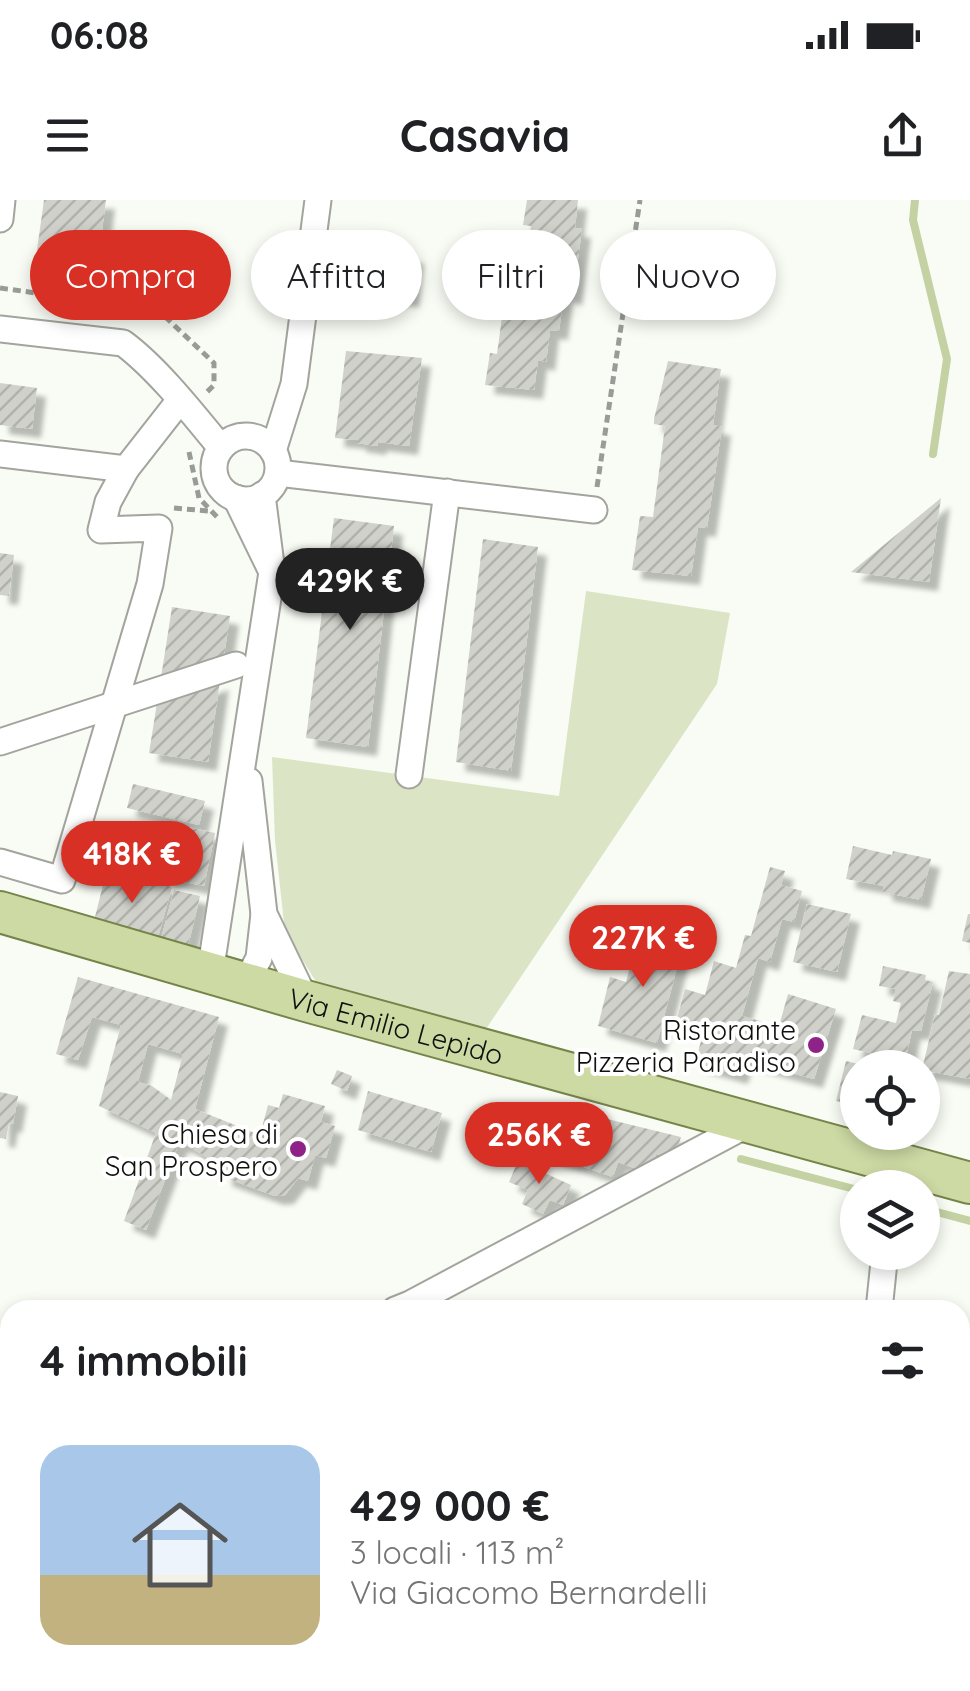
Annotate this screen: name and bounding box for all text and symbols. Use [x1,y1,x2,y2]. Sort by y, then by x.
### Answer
text: 06:08 [50,11,149,59]
text: Casavia [400,107,570,163]
icon: menu [40,108,95,163]
icon: share [875,108,930,163]
chip: Compra [30,230,231,320]
chip: Affitta [251,230,422,320]
chip: Filtri [442,230,580,320]
chip: Nuovo [600,230,776,320]
pin: 429K € [269,548,431,633]
text: 429K € [297,560,403,600]
pin: 418K € [51,821,213,906]
text: 418K € [83,833,181,873]
pin: 227K € [562,905,724,990]
text: 227K € [591,917,695,957]
street label: Via Emilio Lepido [284,979,507,1072]
place label: Ristorante Pizzeria Paradiso [576,1012,796,1079]
marker: Ristorante Pizzeria Paradiso [805,1034,827,1056]
map controls [840,1050,940,1270]
button: locate [840,1050,940,1150]
pin: 256K € [458,1102,620,1187]
text: 256K € [487,1114,591,1154]
place label: Chiesa di San Prospero [105,1116,278,1183]
marker: Chiesa di San Prospero [287,1138,309,1160]
button: layers [840,1170,940,1270]
icon: filters [875,1333,930,1388]
text: 4 immobili [40,1334,248,1387]
text: 429 000 € [350,1479,550,1532]
icon: home [120,1485,240,1605]
text: 3 locali · 113 m² [350,1532,564,1572]
text: Via Giacomo Bernardelli [350,1572,708,1612]

